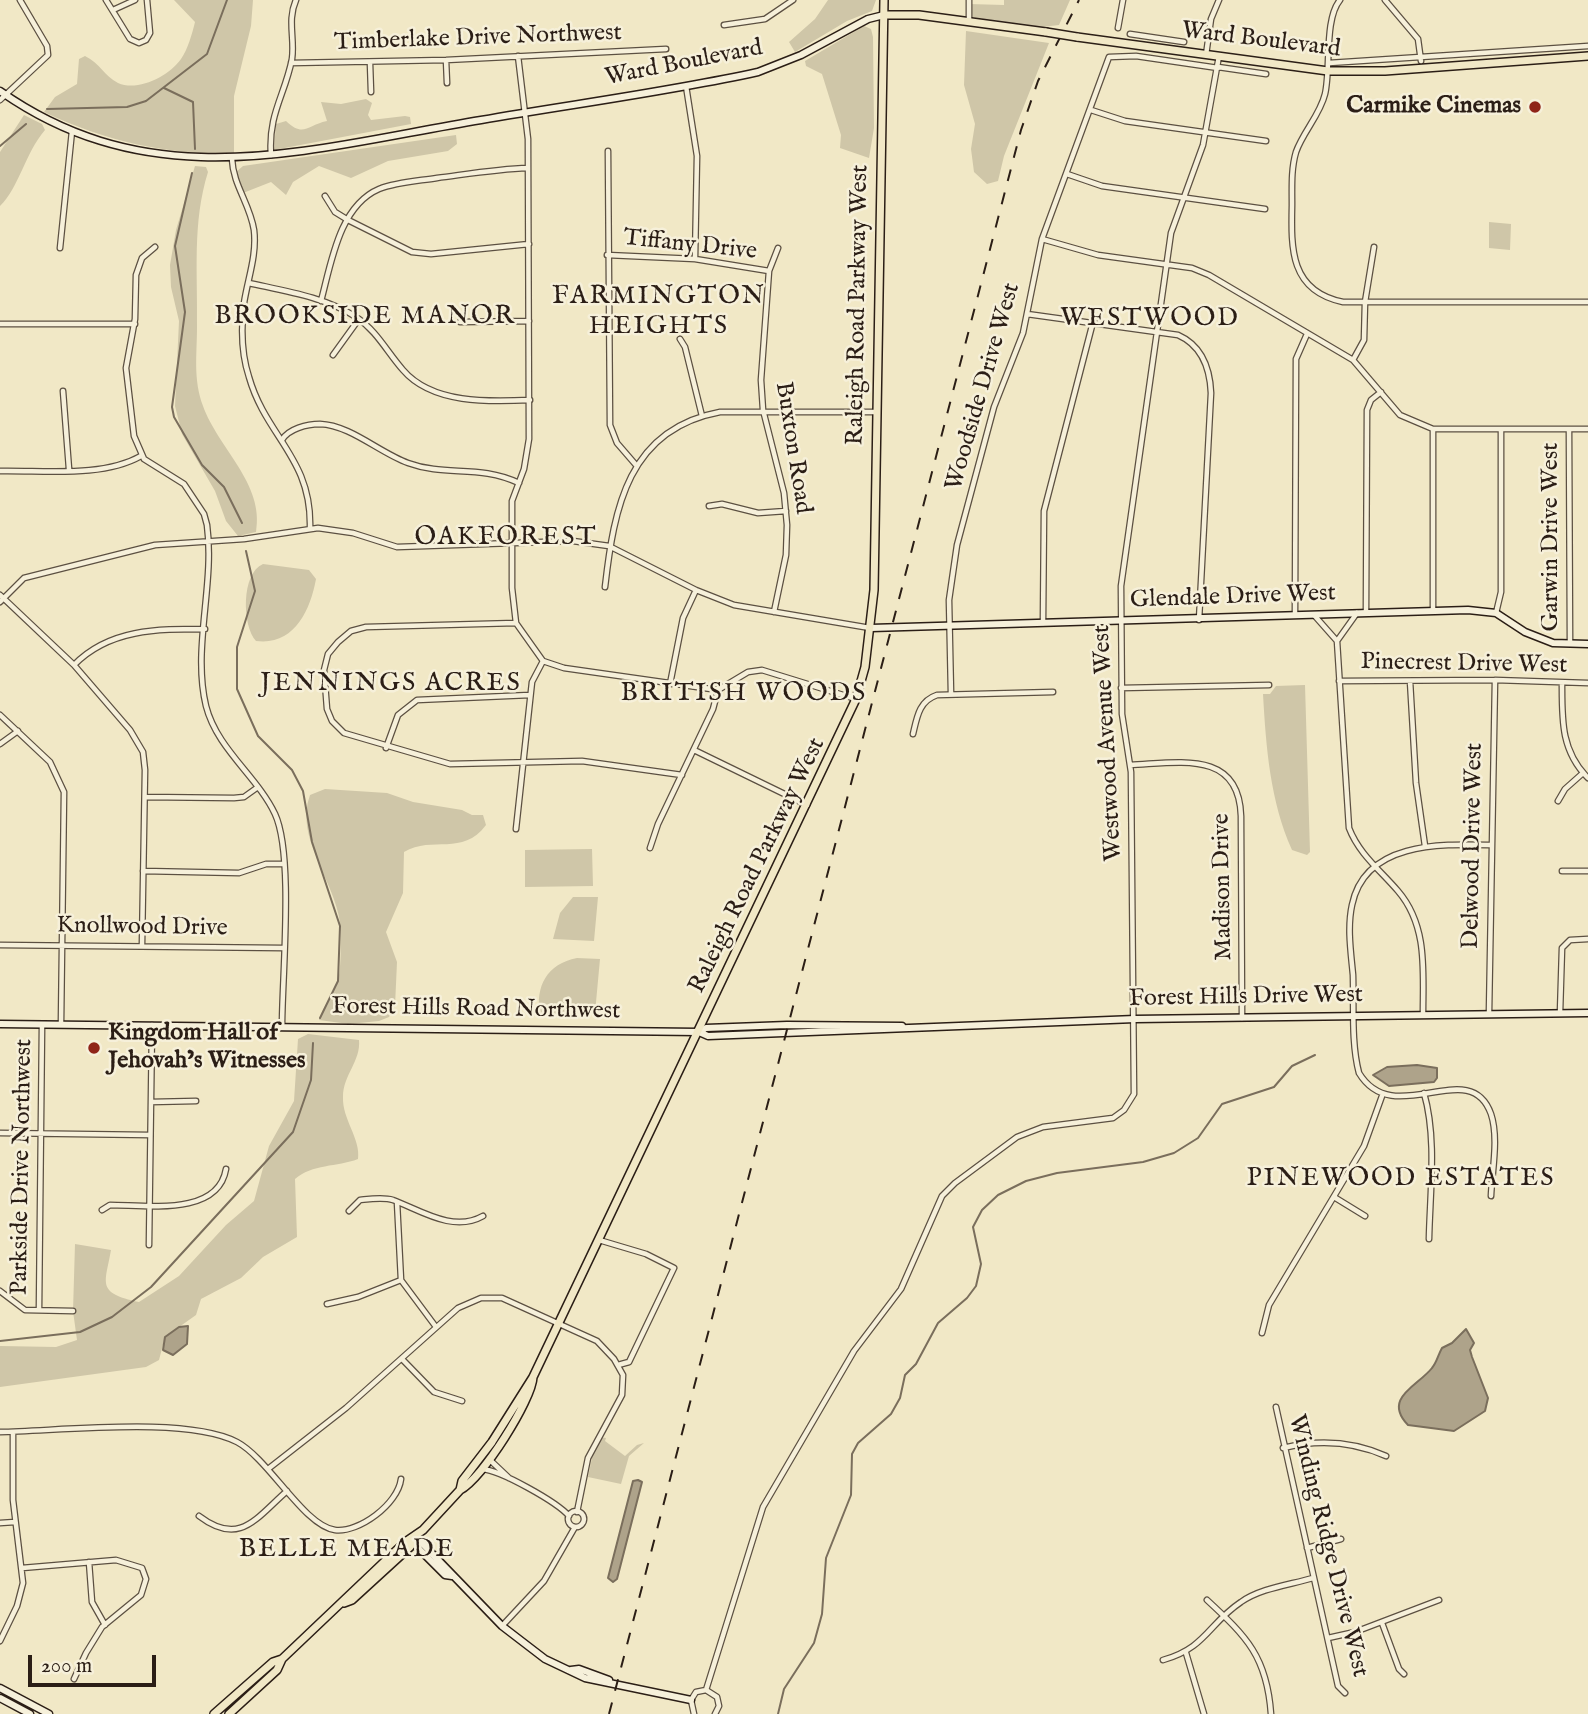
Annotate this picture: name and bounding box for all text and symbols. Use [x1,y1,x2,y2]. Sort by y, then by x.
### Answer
street label: Ward Boulevard [1180,17,1342,65]
street label: Timberlake Drive Northwest [334,20,622,58]
street label: Ward Boulevard [603,35,765,93]
place label: Carmike Cinemas [1346,93,1521,121]
marker: Carmike Cinemas [1527,99,1543,115]
street label: Raleigh Road Parkway West [842,164,876,446]
street label: Tiffany Drive [622,225,758,267]
street label: Woodside Drive West [941,280,1027,494]
district label: FARMINGTON HEIGHTS [553,282,765,344]
district label: BROOKSIDE MANOR [216,302,514,334]
district label: WESTWOOD [1061,304,1239,336]
street label: Buxton Road [767,380,817,516]
street label: Garwin Drive West [1538,443,1566,631]
district label: OAKFOREST [416,523,596,555]
street label: Glendale Drive West [1130,580,1336,616]
street label: Westwood Avenue West [1088,624,1130,862]
street label: Pinecrest Drive West [1360,649,1568,681]
district label: JENNINGS ACRES [262,669,520,701]
district label: BRITISH WOODS [622,679,866,711]
street label: Raleigh Road Parkway West [684,734,832,998]
street label: Delwood Drive West [1458,743,1490,949]
street label: Madison Drive [1208,813,1240,961]
street label: Knollwood Drive [56,912,228,944]
street label: Forest Hills Drive West [1129,982,1363,1014]
street label: Forest Hills Road Northwest [331,993,621,1027]
place label: Kingdom Hall of Jehovah’s Witnesses [108,1020,305,1076]
street label: Parkside Drive Northwest [6,1039,40,1295]
marker: Kingdom Hall of Jehovah’s Witnesses [86,1040,102,1056]
district label: PINEWOOD ESTATES [1248,1164,1554,1196]
street label: Winding Ridge Drive West [1280,1412,1374,1680]
district label: BELLE MEADE [240,1535,454,1567]
scale bar [32,1640,159,1684]
text: 200 m [41,1653,92,1680]

